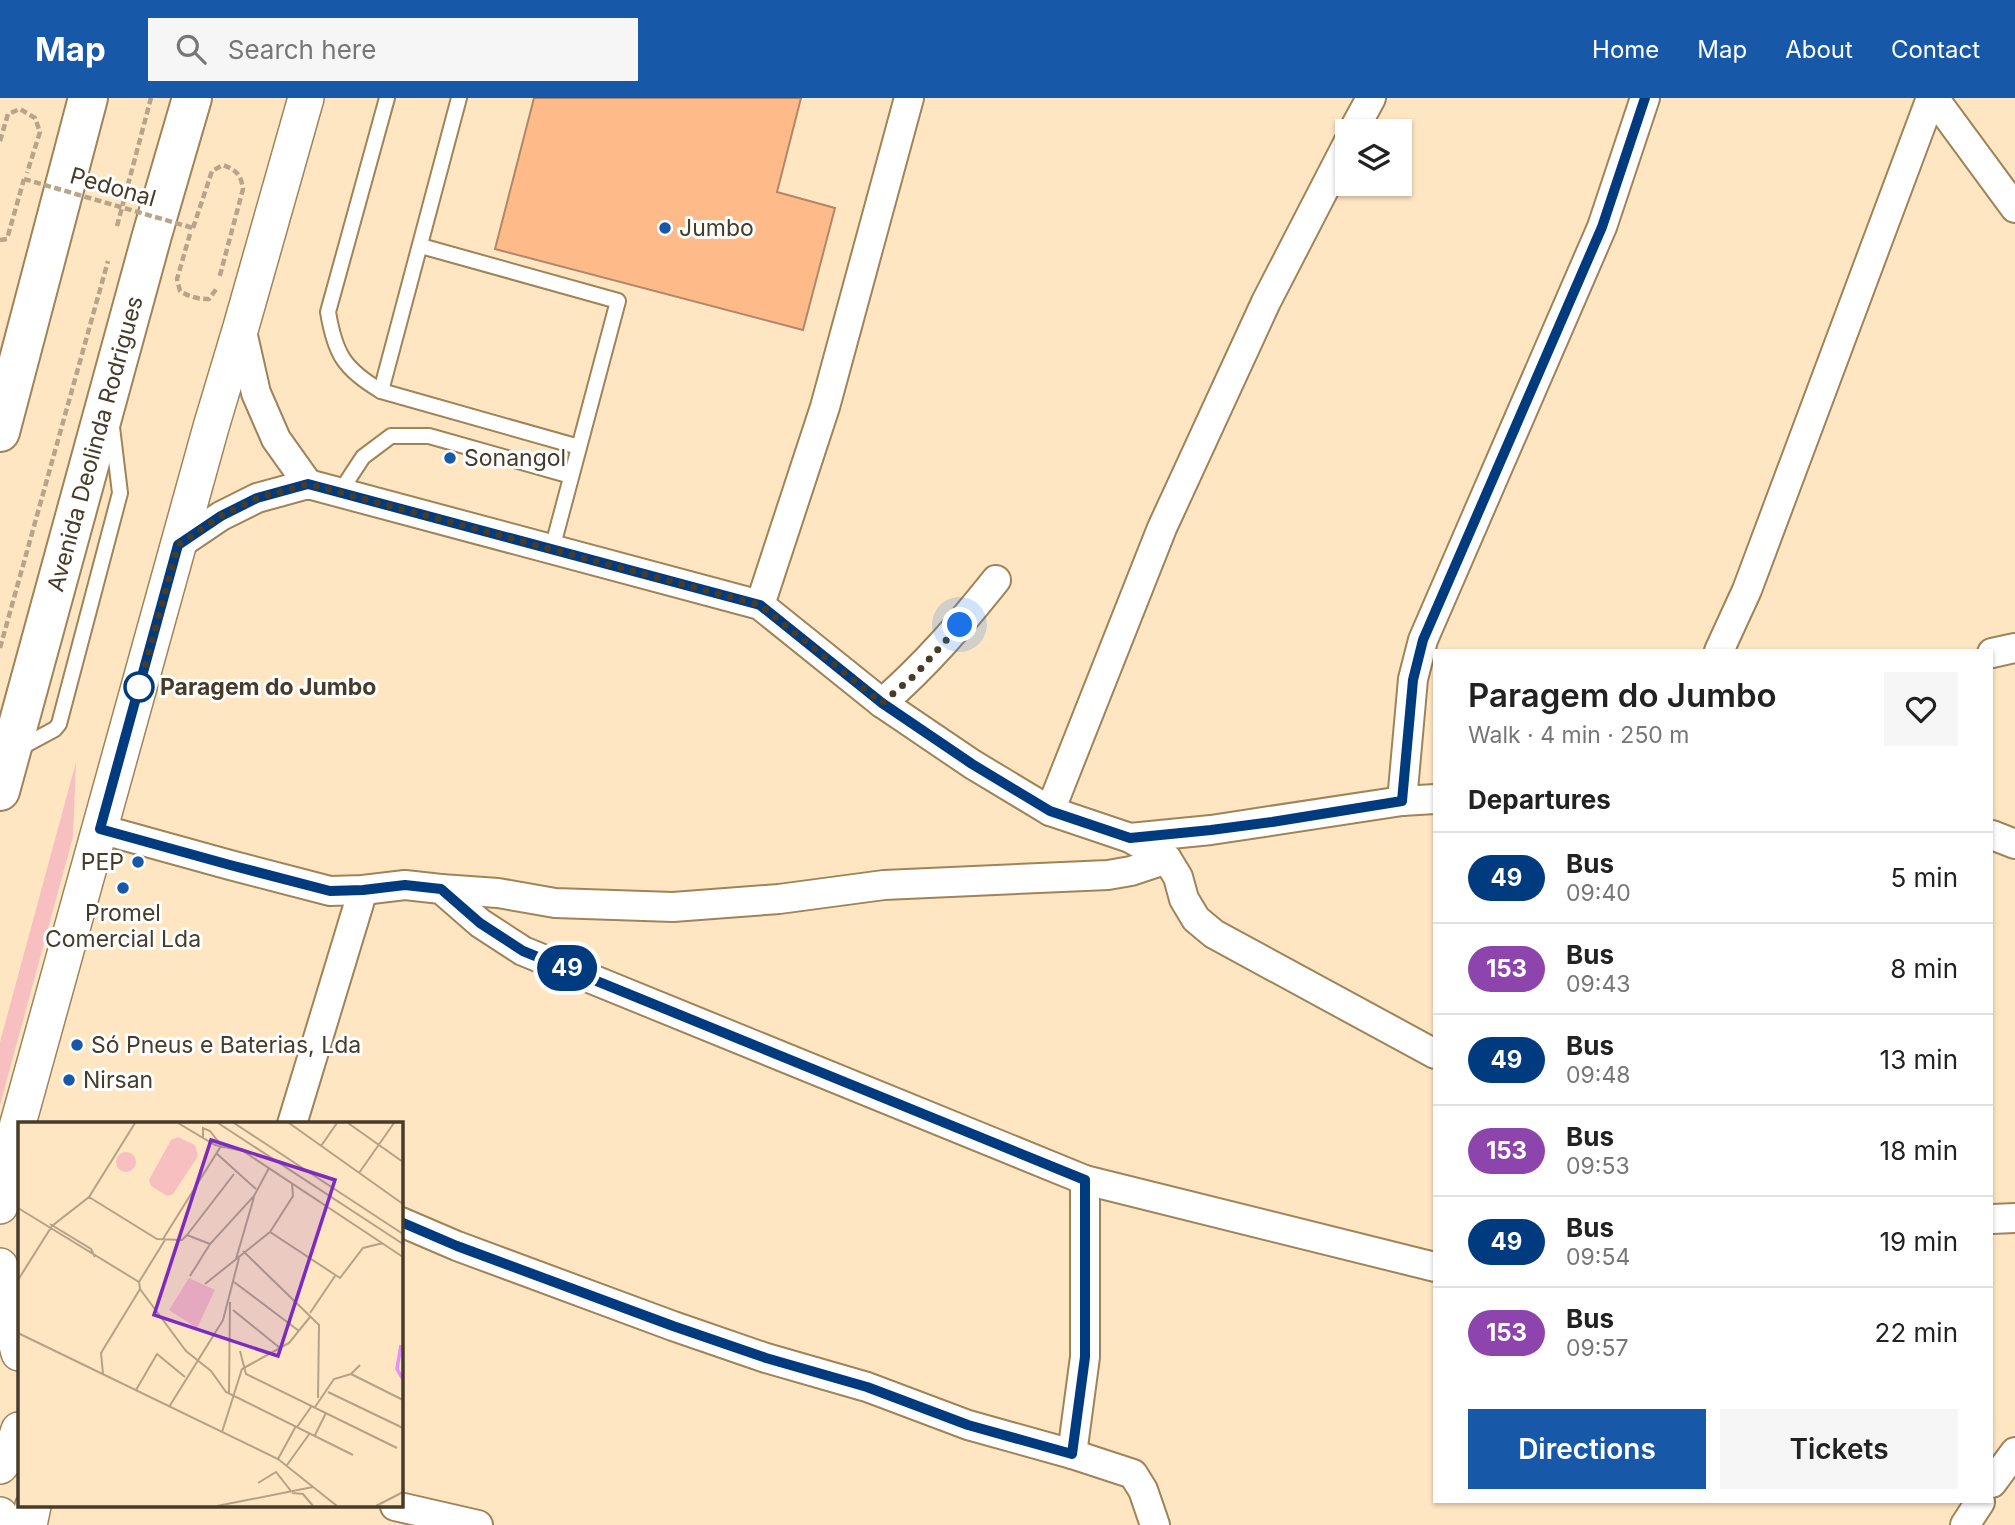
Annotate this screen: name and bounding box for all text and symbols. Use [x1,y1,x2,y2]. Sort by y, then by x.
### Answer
search box [148,18,638,81]
text: Map [35,29,106,69]
icon: search [172,30,210,68]
text: Search here [228,34,376,65]
text: Home [1592,35,1659,64]
text: Map [1697,35,1747,64]
text: About [1785,35,1853,64]
text: Contact [1891,35,1980,64]
map controls [1335,119,1412,196]
button: layers [1335,119,1412,196]
street label: Pedonal [67,161,159,213]
place label: Jumbo [679,214,754,242]
marker: Jumbo [657,220,673,236]
street label: Avenida Deolinda Rodrigues [41,293,149,595]
place label: Sonangol [464,444,566,472]
marker: Sonangol [442,450,458,466]
your location [942,607,977,642]
marker: Paragem do Jumbo [124,672,154,702]
button: heart [1884,672,1958,746]
place label: Paragem do Jumbo [160,673,376,701]
text: Paragem do Jumbo [1468,675,1777,715]
text: Walk · 4 min · 250 m [1468,721,1690,749]
text: Departures [1468,784,1611,815]
place label: PEP [81,848,124,876]
text: Bus [1566,848,1614,879]
marker: PEP [130,854,146,870]
text: 5 min [1890,862,1958,893]
text: 49 [1491,863,1522,892]
text: 09:40 [1566,879,1631,907]
marker: Promel Comercial Lda [115,880,131,896]
place label: Promel Comercial Lda [45,899,201,953]
text: Bus [1566,939,1614,970]
line badge: 49 [536,945,598,991]
text: 49 [551,953,583,982]
text: 8 min [1890,953,1958,984]
text: 153 [1486,954,1527,983]
text: 09:43 [1566,970,1630,998]
text: Bus [1566,1030,1614,1061]
place label: Só Pneus e Baterias, Lda [91,1031,361,1059]
marker: Só Pneus e Baterias, Lda [69,1037,85,1053]
text: 13 min [1880,1044,1958,1075]
text: 49 [1491,1045,1522,1074]
text: 09:48 [1566,1061,1631,1089]
place label: Nirsan [83,1066,153,1094]
marker: Nirsan [61,1072,77,1088]
text: Bus [1566,1121,1614,1152]
inset map [18,1122,402,1508]
text: 18 min [1880,1135,1958,1166]
text: 153 [1486,1136,1527,1165]
text: 09:53 [1566,1152,1630,1180]
text: Bus [1566,1212,1614,1243]
text: 19 min [1880,1226,1958,1257]
text: 49 [1491,1227,1522,1256]
text: 09:54 [1566,1243,1630,1271]
text: Bus [1566,1303,1614,1334]
text: 22 min [1875,1317,1958,1348]
text: 153 [1486,1318,1527,1347]
text: 09:57 [1566,1334,1628,1362]
button: Directions [1468,1409,1706,1489]
button: Tickets [1720,1409,1958,1489]

